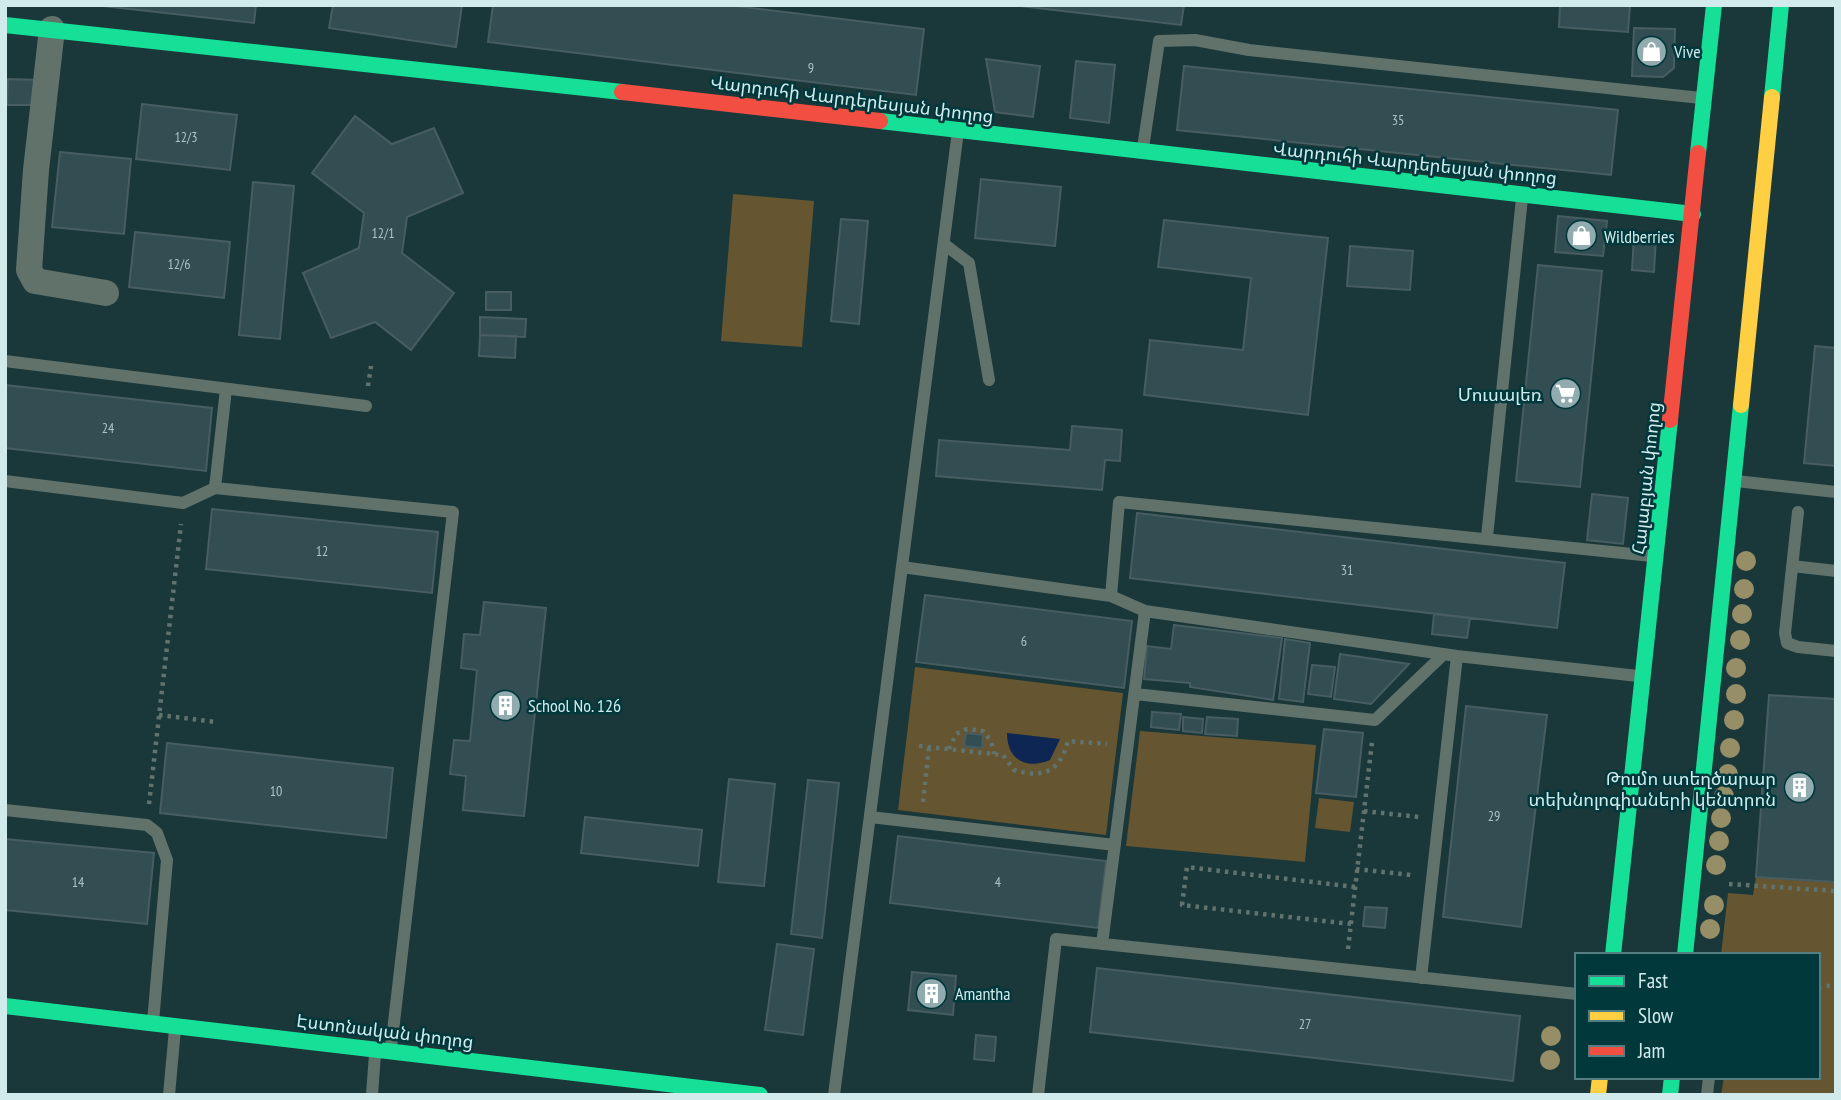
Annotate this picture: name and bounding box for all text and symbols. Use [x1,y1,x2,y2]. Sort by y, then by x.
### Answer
shop icon: Vive [1634,34,1668,68]
place label: Vive [1673,40,1701,63]
house number: 9 [808,59,814,77]
street label: Վարդուհի Վարդերեսյան փողոց [709,70,995,128]
house number: 35 [1392,111,1404,129]
house number: 12/3 [174,128,198,146]
street label: Վարդուհի Վարդերեսյան փողոց [1272,137,1558,189]
shop icon: Wildberries [1564,219,1598,253]
house number: 12/1 [371,224,395,242]
place label: Wildberries [1604,225,1675,248]
house number: 12/6 [167,255,191,273]
supermarket icon: Մուսալեռ [1548,377,1582,411]
place label: Մուսալեռ [1458,383,1542,406]
street label: Հալաբյան փողոց [1627,401,1665,555]
house number: 24 [102,419,115,437]
house number: 12 [316,542,328,560]
house number: 31 [1341,561,1353,579]
house number: 6 [1021,632,1027,650]
building icon: School No. 126 [488,688,522,722]
place label: School No. 126 [528,694,621,717]
place label: Թումո ստեղծարար տեխնոլոգիաների կենտրոն [1528,767,1776,811]
building icon: Թումո ստեղծարար տեխնոլոգիաների կենտրոն [1782,771,1816,805]
house number: 10 [270,782,282,800]
house number: 29 [1488,807,1500,825]
house number: 14 [72,873,85,891]
house number: 4 [995,873,1002,891]
legend [1575,953,1820,1079]
text: Fast [1638,967,1668,994]
building icon: Amantha [915,976,949,1010]
place label: Amantha [955,982,1010,1005]
text: Slow [1638,1002,1674,1029]
street label: Էստոնական փողոց [295,1009,475,1053]
house number: 27 [1299,1015,1311,1033]
text: Jam [1637,1037,1665,1064]

